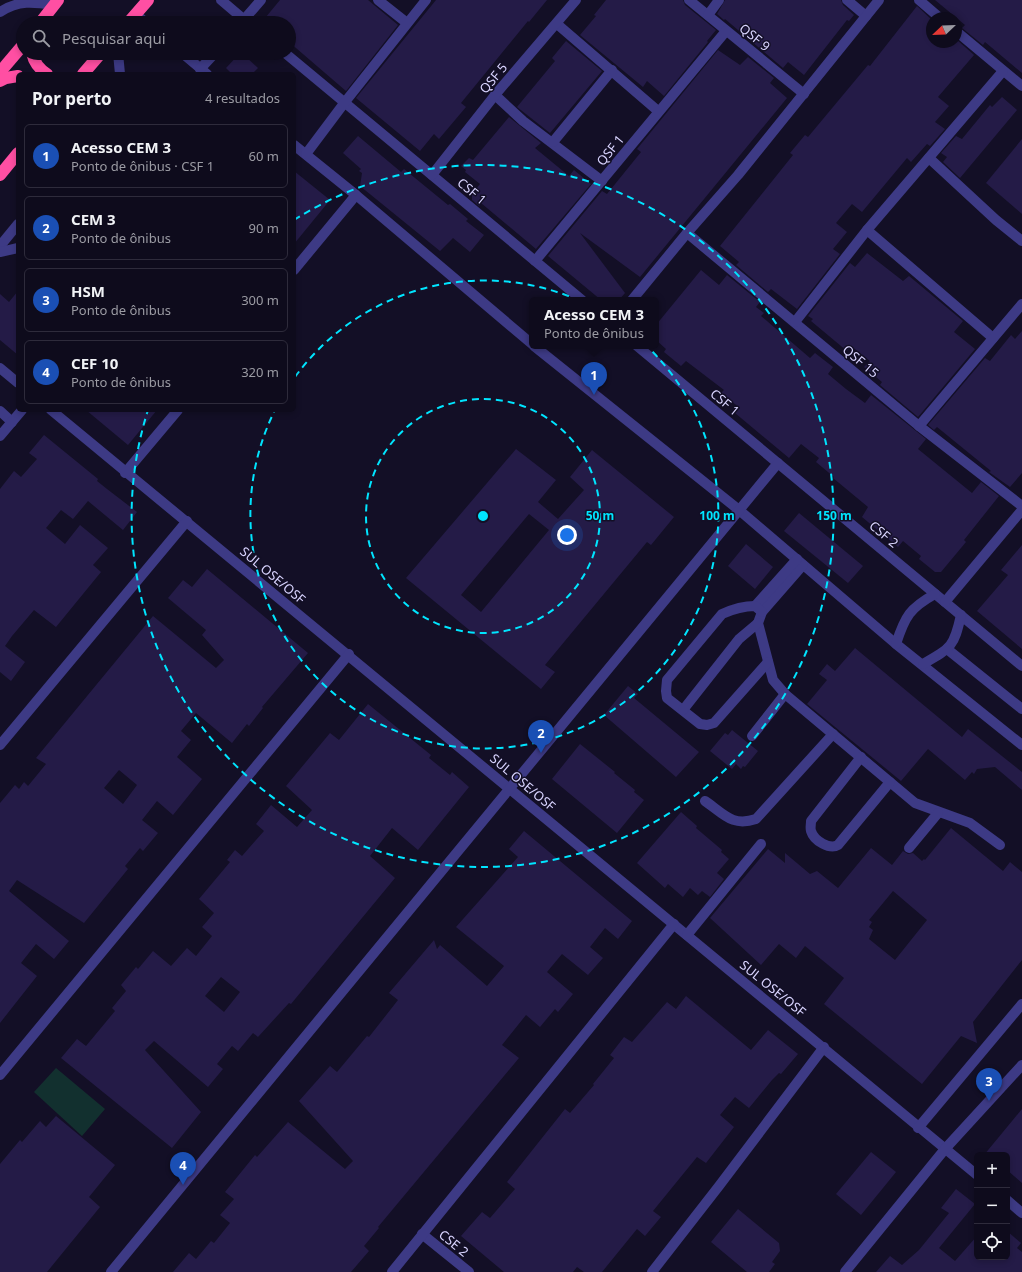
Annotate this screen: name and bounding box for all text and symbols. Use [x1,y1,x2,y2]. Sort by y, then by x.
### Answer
north arrow [926,12,962,48]
search box [16,16,296,60]
street label: QSF 9 [736,19,774,55]
icon: search [30,27,52,49]
text: Pesquisar aqui [62,28,166,48]
street label: QSF 5 [475,59,511,97]
text: Por perto [32,87,112,110]
text: 4 resultados [205,89,280,107]
street label: QSF 1 [592,131,628,169]
text: Acesso CEM 3 [71,137,171,157]
text: 1 [42,147,50,165]
text: 60 m [249,147,279,165]
text: Ponto de ônibus · CSF 1 [71,157,214,175]
street label: CSF 1 [454,174,490,208]
text: CEM 3 [71,209,116,229]
text: 2 [42,219,50,237]
text: 90 m [249,219,279,237]
text: Ponto de ônibus [71,229,171,247]
text: HSM [71,281,105,301]
text: 3 [42,291,50,309]
text: 300 m [241,291,279,309]
popup [529,297,659,349]
text: Ponto de ônibus [71,301,171,319]
text: Acesso CEM 3 [544,304,644,324]
text: Ponto de ônibus [544,324,644,342]
street label: QSF 15 [839,341,883,381]
text: CEF 10 [71,353,118,373]
pin: 1 [581,362,607,395]
text: 4 [42,363,50,381]
text: 320 m [241,363,279,381]
text: Ponto de ônibus [71,373,171,391]
street label: CSF 1 [707,385,743,419]
text: 50 m [586,507,614,524]
text: 100 m [699,507,735,524]
text: 150 m [816,507,852,524]
centre of rings [476,509,490,523]
street label: CSF 2 [866,517,902,551]
your location [557,525,577,545]
street label: SUL OSE/OSF [236,542,310,608]
pin: 2 [528,720,554,753]
street label: SUL OSE/OSF [486,749,560,815]
street label: SUL OSE/OSF [736,956,810,1020]
pin: 3 [976,1068,1002,1101]
pin: 4 [170,1152,196,1185]
map controls [974,1152,1010,1260]
button: + [974,1152,1010,1188]
button: − [974,1188,1010,1224]
button: locate [974,1224,1010,1260]
street label: CSE 2 [435,1225,473,1261]

